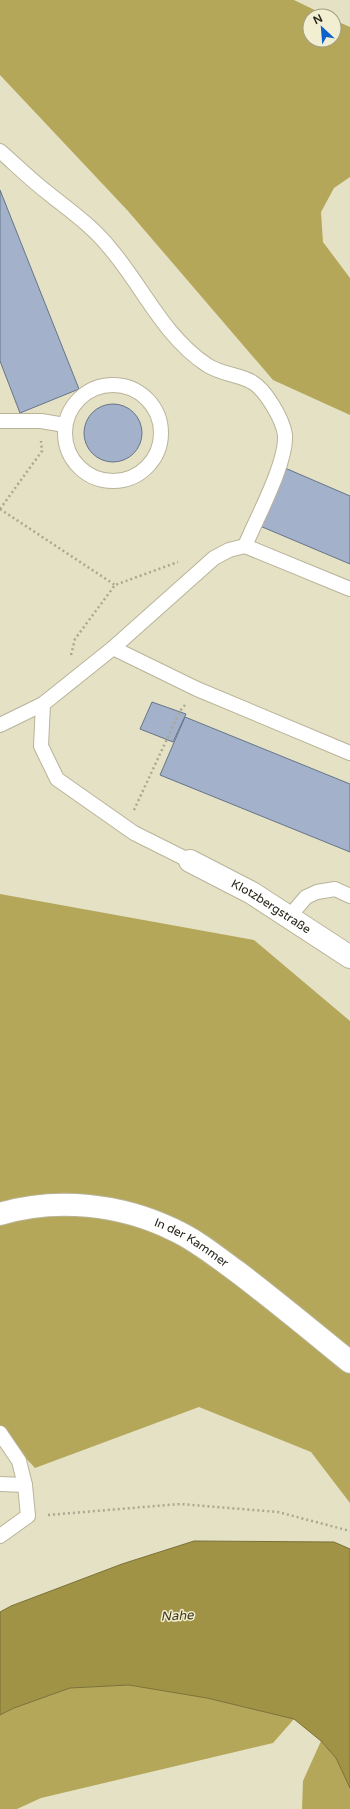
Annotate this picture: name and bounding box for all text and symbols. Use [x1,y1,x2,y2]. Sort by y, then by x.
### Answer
north arrow [302,8,342,48]
text: N [311,12,325,27]
street label: Klotzbergstraße [229,877,314,937]
street label: In der Kammer [152,1215,232,1270]
water label: Nahe [160,1607,195,1625]

